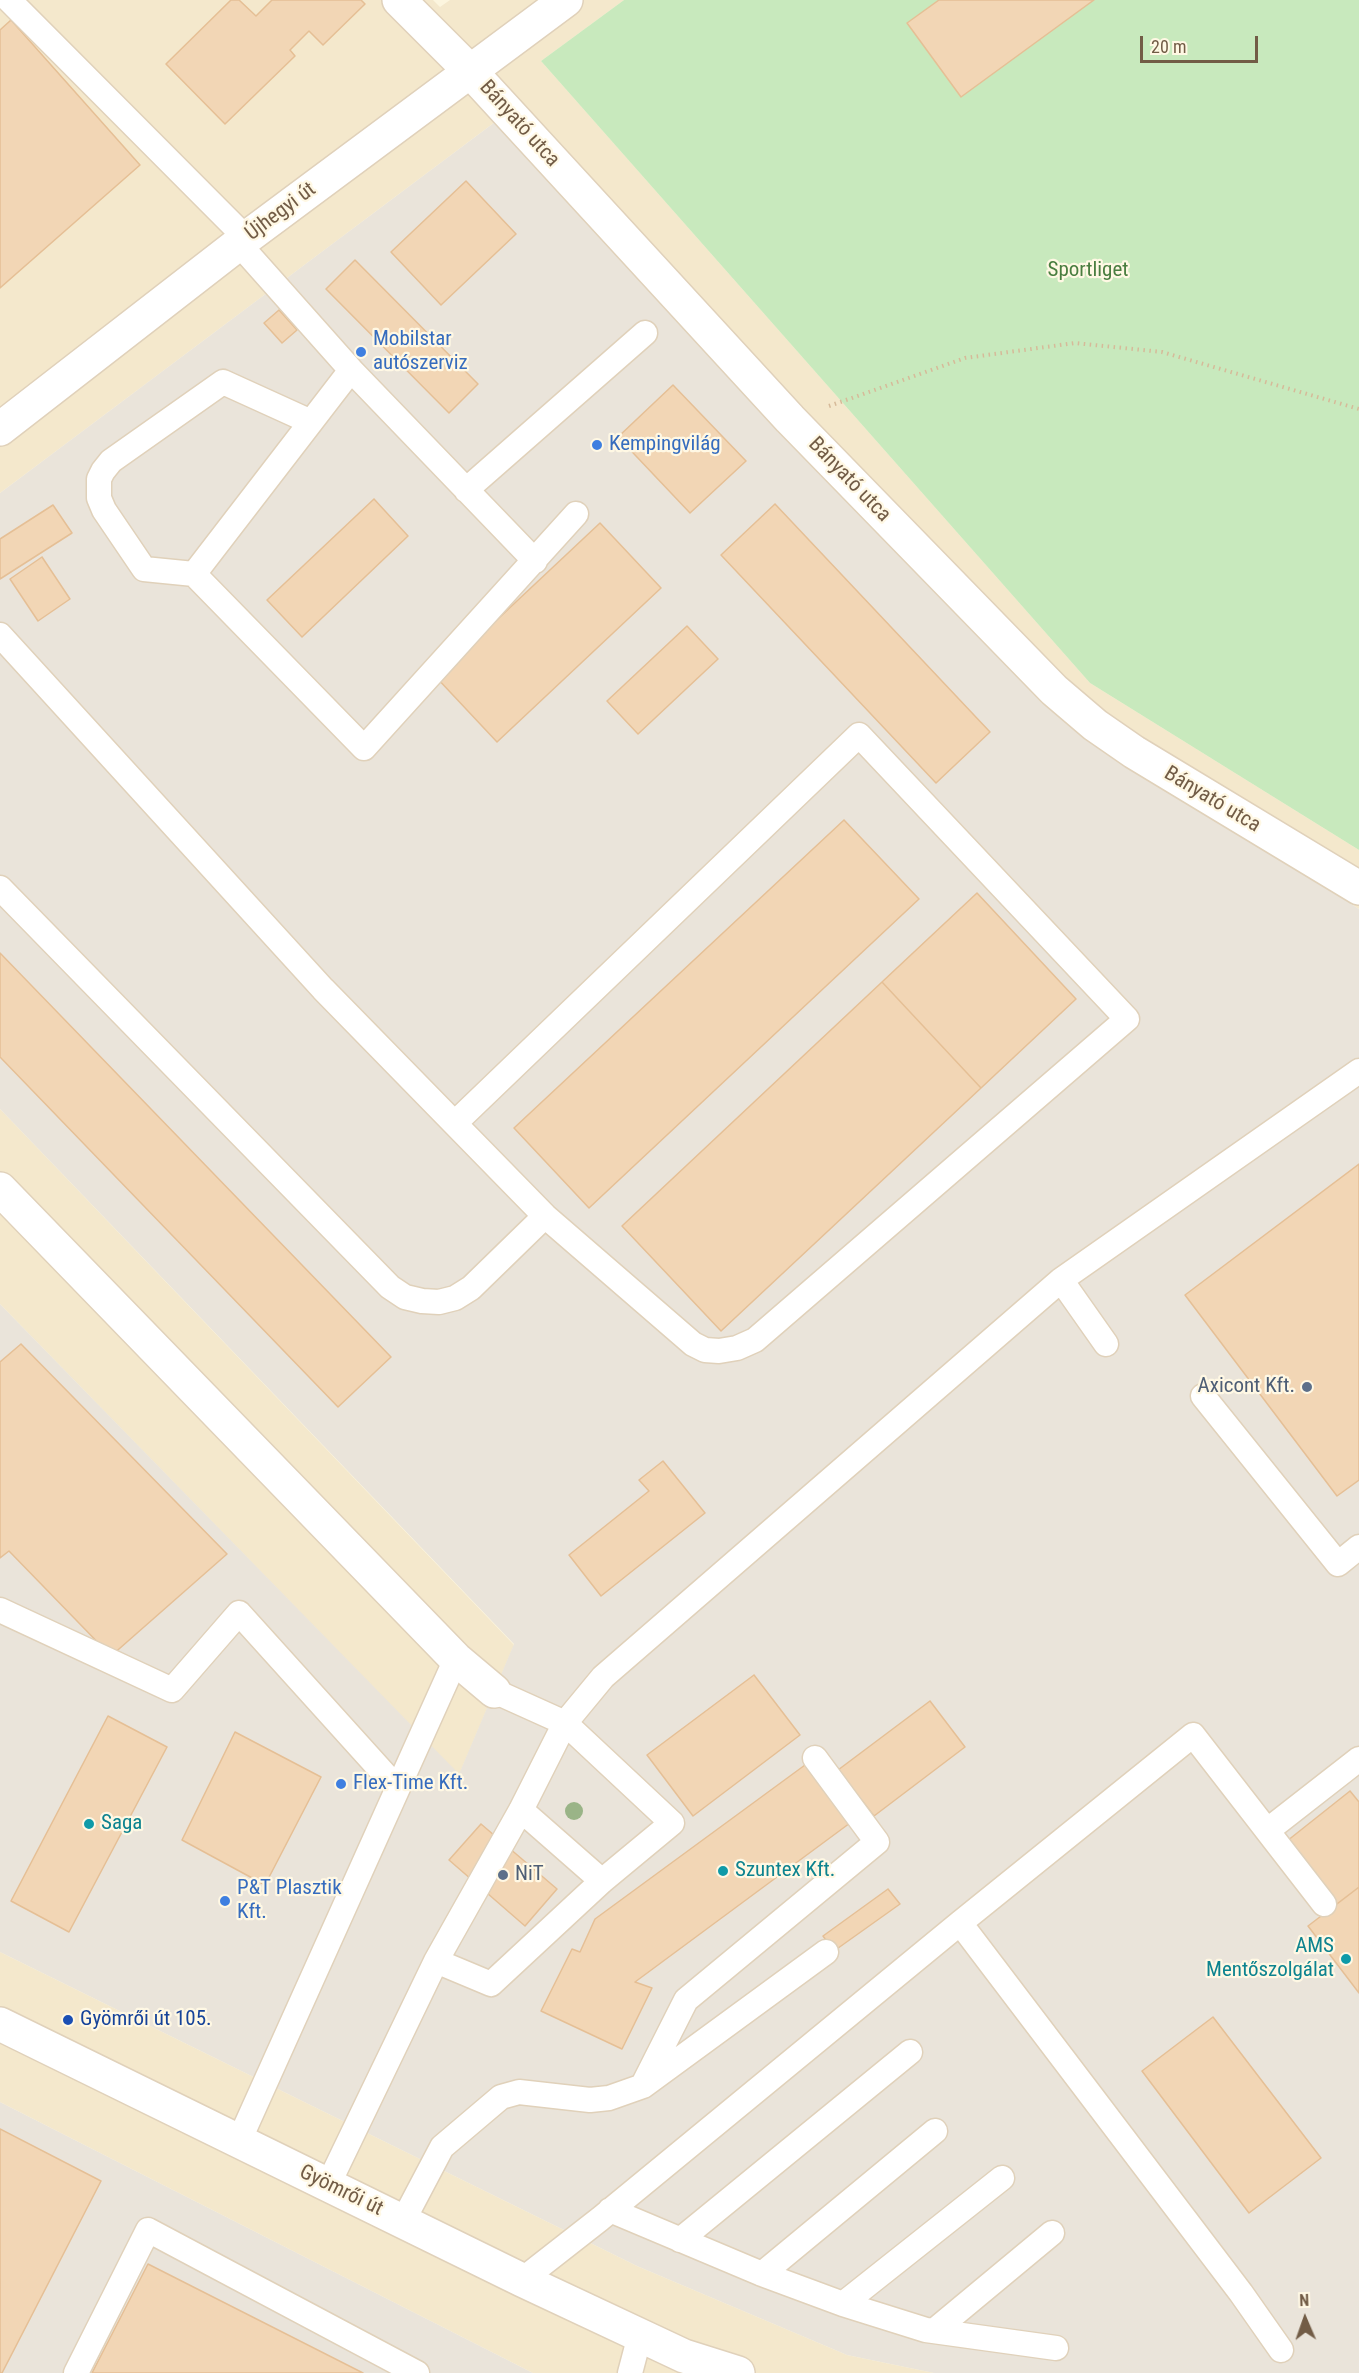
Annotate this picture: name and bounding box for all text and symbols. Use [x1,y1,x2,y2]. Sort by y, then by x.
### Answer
scale bar [1143,24,1262,62]
text: 20 m [1151,36,1186,57]
street label: Bányató utca [474,75,564,173]
street label: Újhegyi út [241,177,321,247]
park label: Sportliget [1048,258,1128,284]
place label: Mobilstar autószerviz [373,327,468,377]
marker: Mobilstar autószerviz [354,345,368,359]
place label: Kempingvilág [609,432,721,458]
street label: Bányató utca [802,432,896,528]
marker: Kempingvilág [590,438,604,452]
street label: Bányató utca [1159,761,1265,839]
place label: Axicont Kft. [1198,1374,1295,1400]
marker: Axicont Kft. [1300,1380,1314,1394]
place label: Flex-Time Kft. [353,1771,468,1797]
marker: Flex-Time Kft. [334,1777,348,1791]
place label: Saga [101,1811,142,1837]
marker: Saga [82,1817,96,1831]
place label: Szuntex Kft. [735,1858,835,1884]
place label: NiT [515,1862,544,1888]
marker: Szuntex Kft. [716,1864,730,1878]
marker: NiT [496,1868,510,1882]
place label: P&T Plasztik Kft. [237,1876,342,1926]
marker: P&T Plasztik Kft. [218,1894,232,1908]
place label: AMS Mentőszolgálat [1206,1934,1334,1984]
marker: AMS Mentőszolgálat [1339,1952,1353,1966]
place label: Gyömrői út 105. [80,2007,212,2033]
marker: Gyömrői út 105. [61,2013,75,2027]
street label: Gyömrői út [295,2160,387,2222]
north arrow [1275,2289,1335,2349]
text: N [1299,2291,1310,2310]

